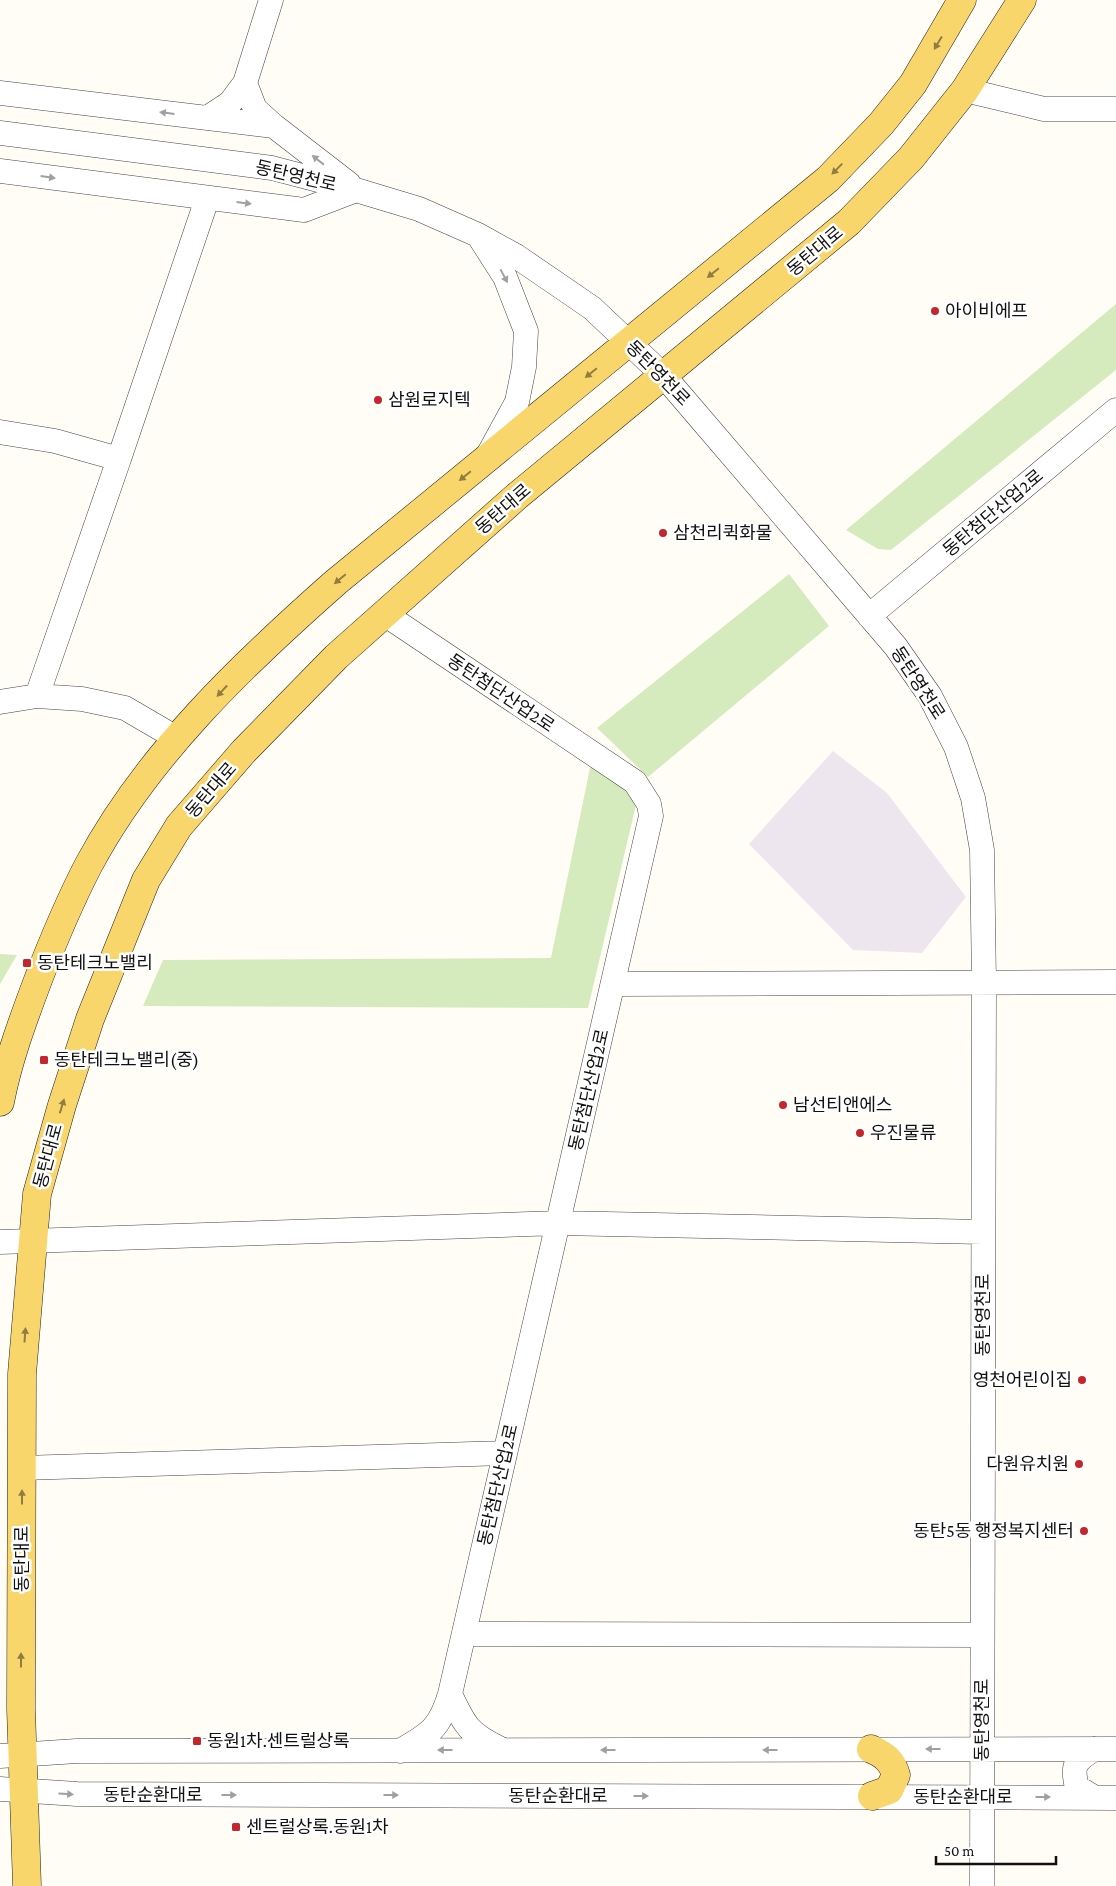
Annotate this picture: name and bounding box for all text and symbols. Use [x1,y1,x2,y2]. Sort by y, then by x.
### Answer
one-way arrow [934,36,943,49]
one-way arrow [159,109,175,117]
one-way arrow [311,155,325,165]
street label: 동탄영천로 [253,157,339,195]
one-way arrow [832,163,844,175]
one-way arrow [41,174,57,182]
one-way arrow [236,199,252,207]
street label: 동탄대로 [783,222,847,280]
one-way arrow [707,268,720,279]
one-way arrow [499,269,508,282]
place label: 아이비에프 [945,301,1028,321]
marker: 아이비에프 [929,305,941,317]
street label: 동탄영천로 [622,336,694,410]
one-way arrow [585,368,598,379]
place label: 삼원로지텍 [388,390,471,410]
marker: 삼원로지텍 [372,394,384,406]
street label: 동탄첨단산업2로 [939,465,1047,561]
one-way arrow [459,471,472,482]
street label: 동탄대로 [471,480,535,538]
place label: 삼천리퀵화물 [673,523,772,543]
marker: 삼천리퀵화물 [657,527,669,539]
one-way arrow [334,574,347,585]
street label: 동탄영천로 [887,643,949,723]
street label: 동탄첨단산업2로 [444,650,558,736]
one-way arrow [216,684,228,696]
street label: 동탄대로 [182,758,240,822]
place label: 동탄테크노밸리 [37,953,153,973]
marker: 동탄테크노밸리 [21,957,33,969]
street label: 동탄첨단산업2로 [565,1027,613,1153]
place label: 동탄테크노밸리(중) [54,1050,199,1071]
marker: 동탄테크노밸리(중) [38,1054,50,1066]
place label: 남선티앤에스 [793,1095,892,1115]
one-way arrow [58,1099,66,1114]
marker: 남선티앤에스 [777,1099,789,1111]
street label: 동탄대로 [30,1121,66,1191]
place label: 우진물류 [870,1123,936,1143]
marker: 우진물류 [854,1127,866,1139]
street label: 동탄영천로 [973,1274,993,1356]
one-way arrow [21,1327,29,1343]
place label: 영천어린이집 [973,1370,1072,1390]
marker: 영천어린이집 [1076,1374,1088,1386]
street label: 동탄첨단산업2로 [474,1422,522,1548]
place label: 다원유치원 [986,1454,1069,1474]
marker: 다원유치원 [1073,1458,1085,1470]
one-way arrow [18,1489,26,1505]
place label: 동탄5동 행정복지센터 [913,1521,1074,1541]
marker: 동탄5동 행정복지센터 [1078,1525,1090,1537]
street label: 동탄대로 [12,1526,32,1592]
one-way arrow [17,1652,25,1668]
street label: 동탄영천로 [972,1679,992,1761]
place label: 동원1차.센트럴상록 [207,1731,350,1751]
marker: 동원1차.센트럴상록 [191,1735,203,1747]
one-way arrow [925,1745,941,1753]
one-way arrow [437,1746,453,1754]
one-way arrow [600,1746,616,1754]
one-way arrow [762,1746,778,1754]
street label: 동탄순환대로 [103,1785,203,1805]
street label: 동탄순환대로 [508,1786,608,1806]
street label: 동탄순환대로 [913,1787,1013,1807]
one-way arrow [58,1790,74,1798]
one-way arrow [221,1791,237,1799]
one-way arrow [383,1791,399,1799]
one-way arrow [633,1792,649,1800]
one-way arrow [1035,1793,1051,1801]
place label: 센트럴상록.동원1차 [246,1817,389,1837]
marker: 센트럴상록.동원1차 [230,1821,242,1833]
scale bar [936,1834,1056,1866]
text: 50 m [944,1843,974,1859]

